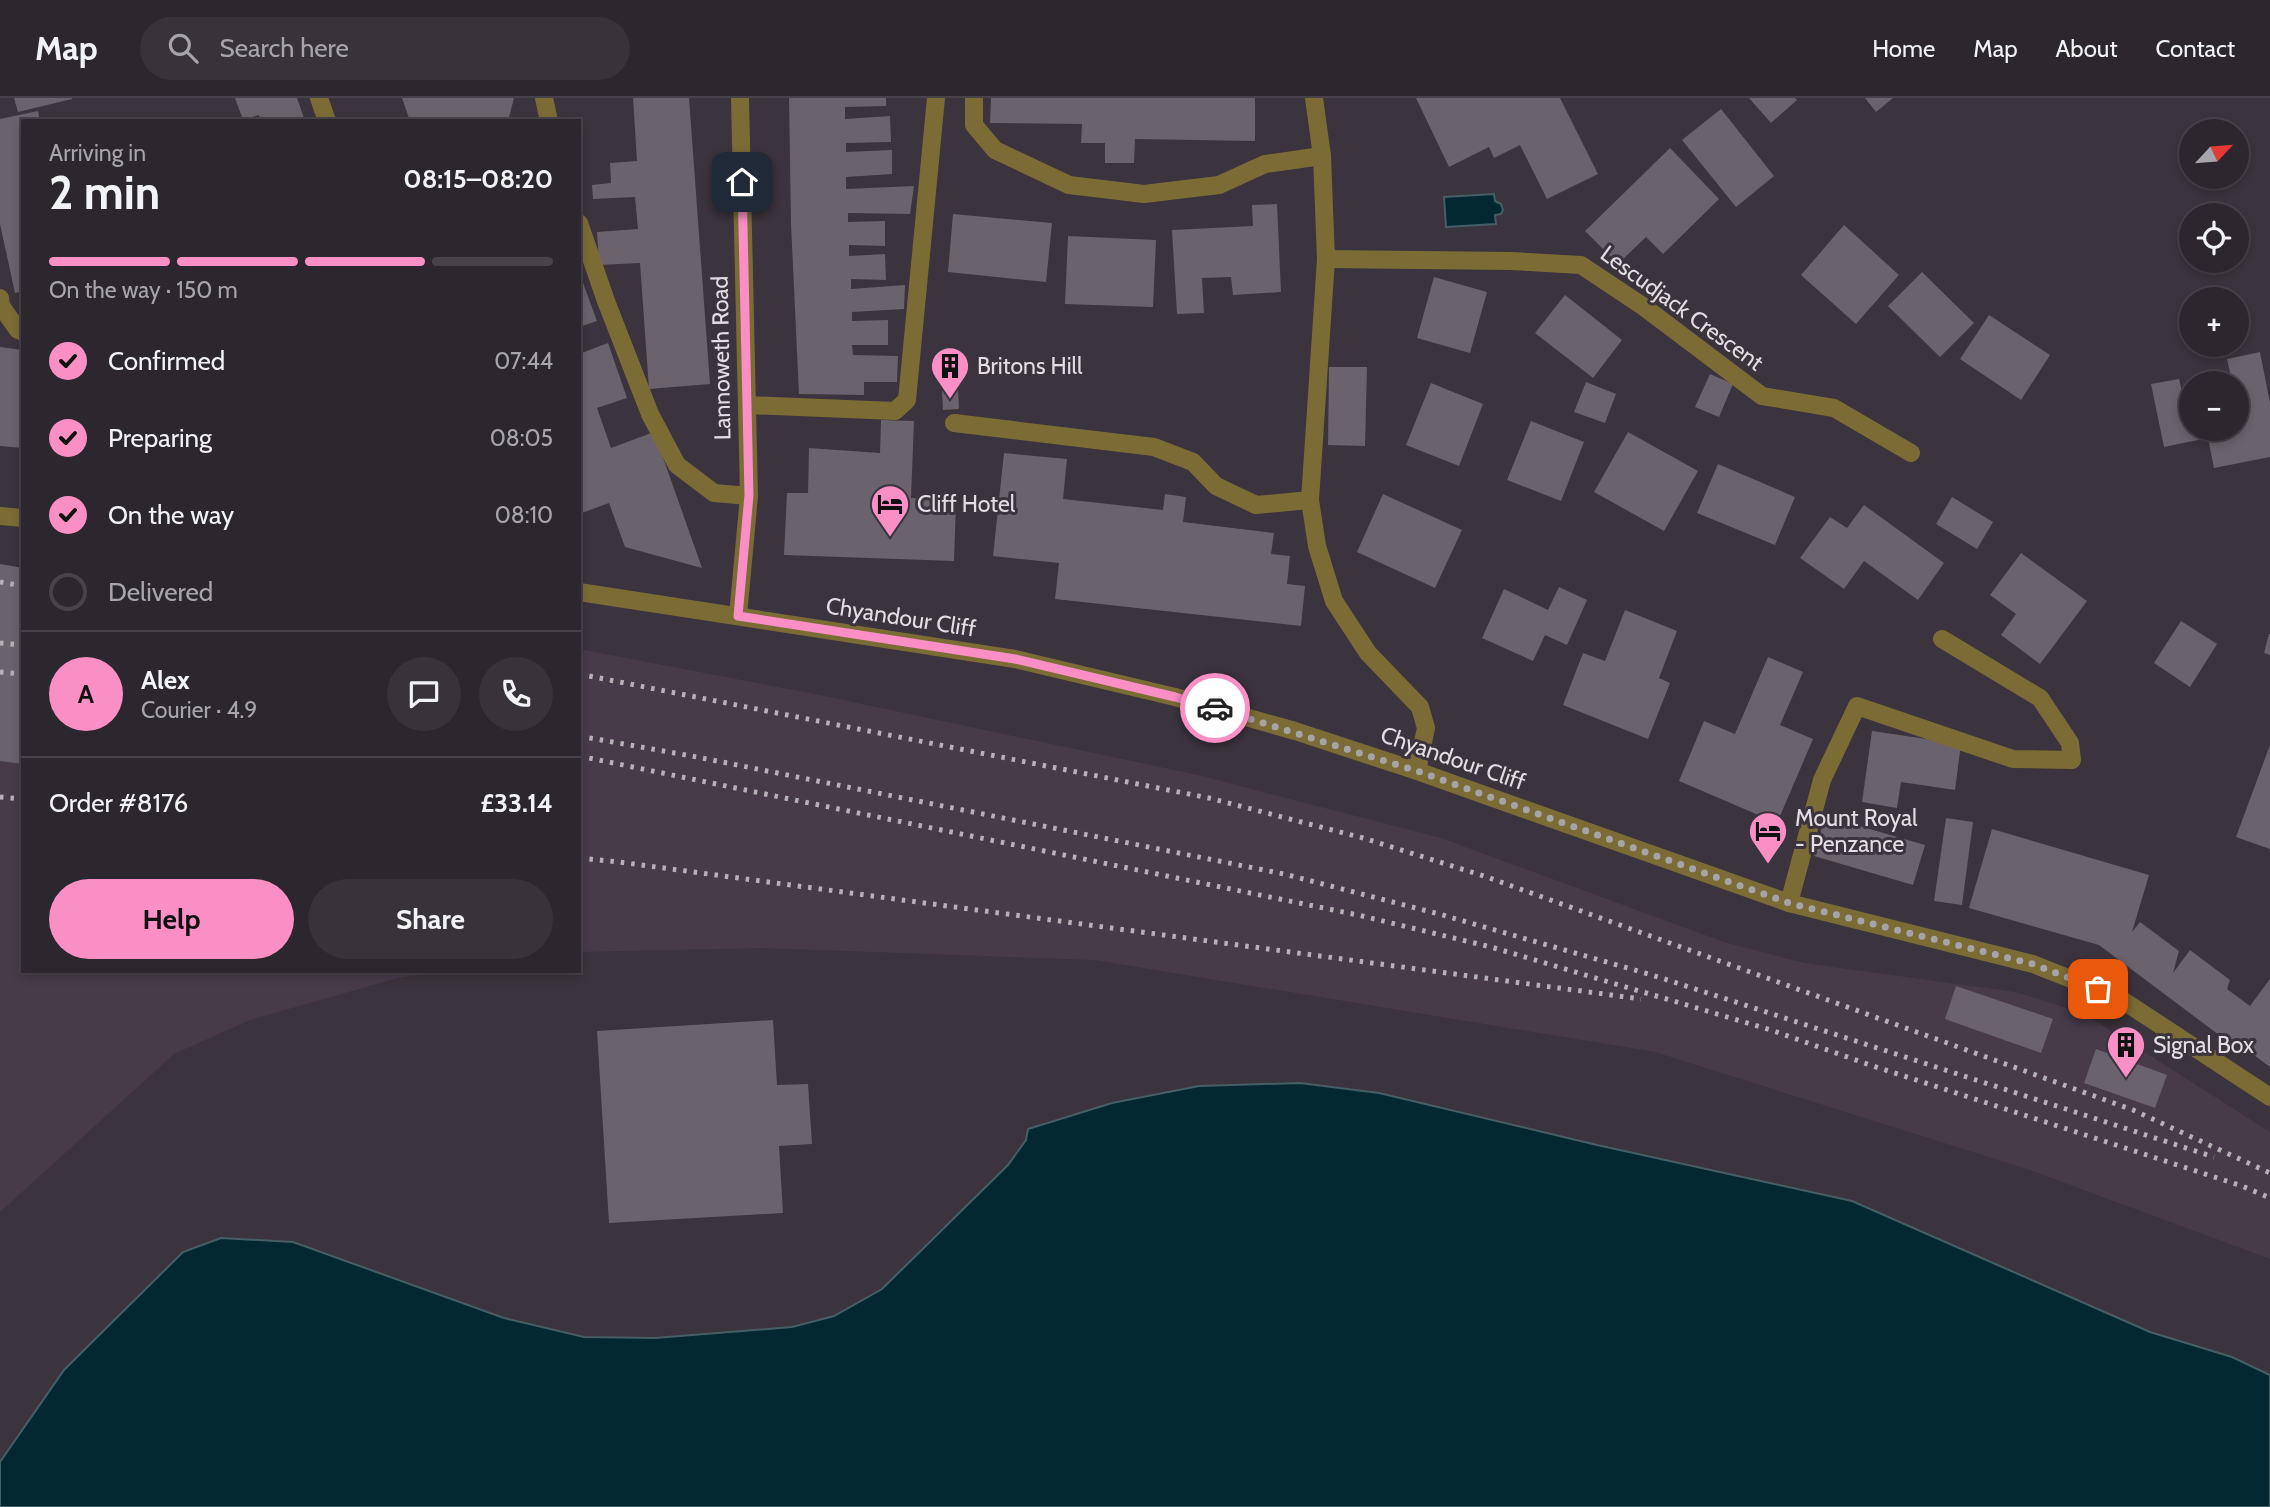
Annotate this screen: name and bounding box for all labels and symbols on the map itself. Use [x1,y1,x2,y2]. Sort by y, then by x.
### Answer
north arrow [2179,119,2249,189]
pin [712,152,772,212]
street label: Lescudjack Crescent [1595,240,1769,377]
street label: Lannoweth Road [706,276,736,440]
building icon: Britons Hill [929,345,971,400]
place label: Britons Hill [977,352,1083,380]
hotel icon: Cliff Hotel [869,483,911,538]
place label: Cliff Hotel [917,490,1016,518]
street label: Chyandour Cliff [824,591,978,643]
courier [1180,673,1250,743]
street label: Chyandour Cliff [1377,720,1529,796]
place label: Mount Royal - Penzance [1795,804,1918,858]
hotel icon: Mount Royal - Penzance [1747,810,1789,865]
pin [2068,959,2128,1019]
building icon: Signal Box [2105,1024,2147,1079]
place label: Signal Box [2153,1031,2254,1059]

